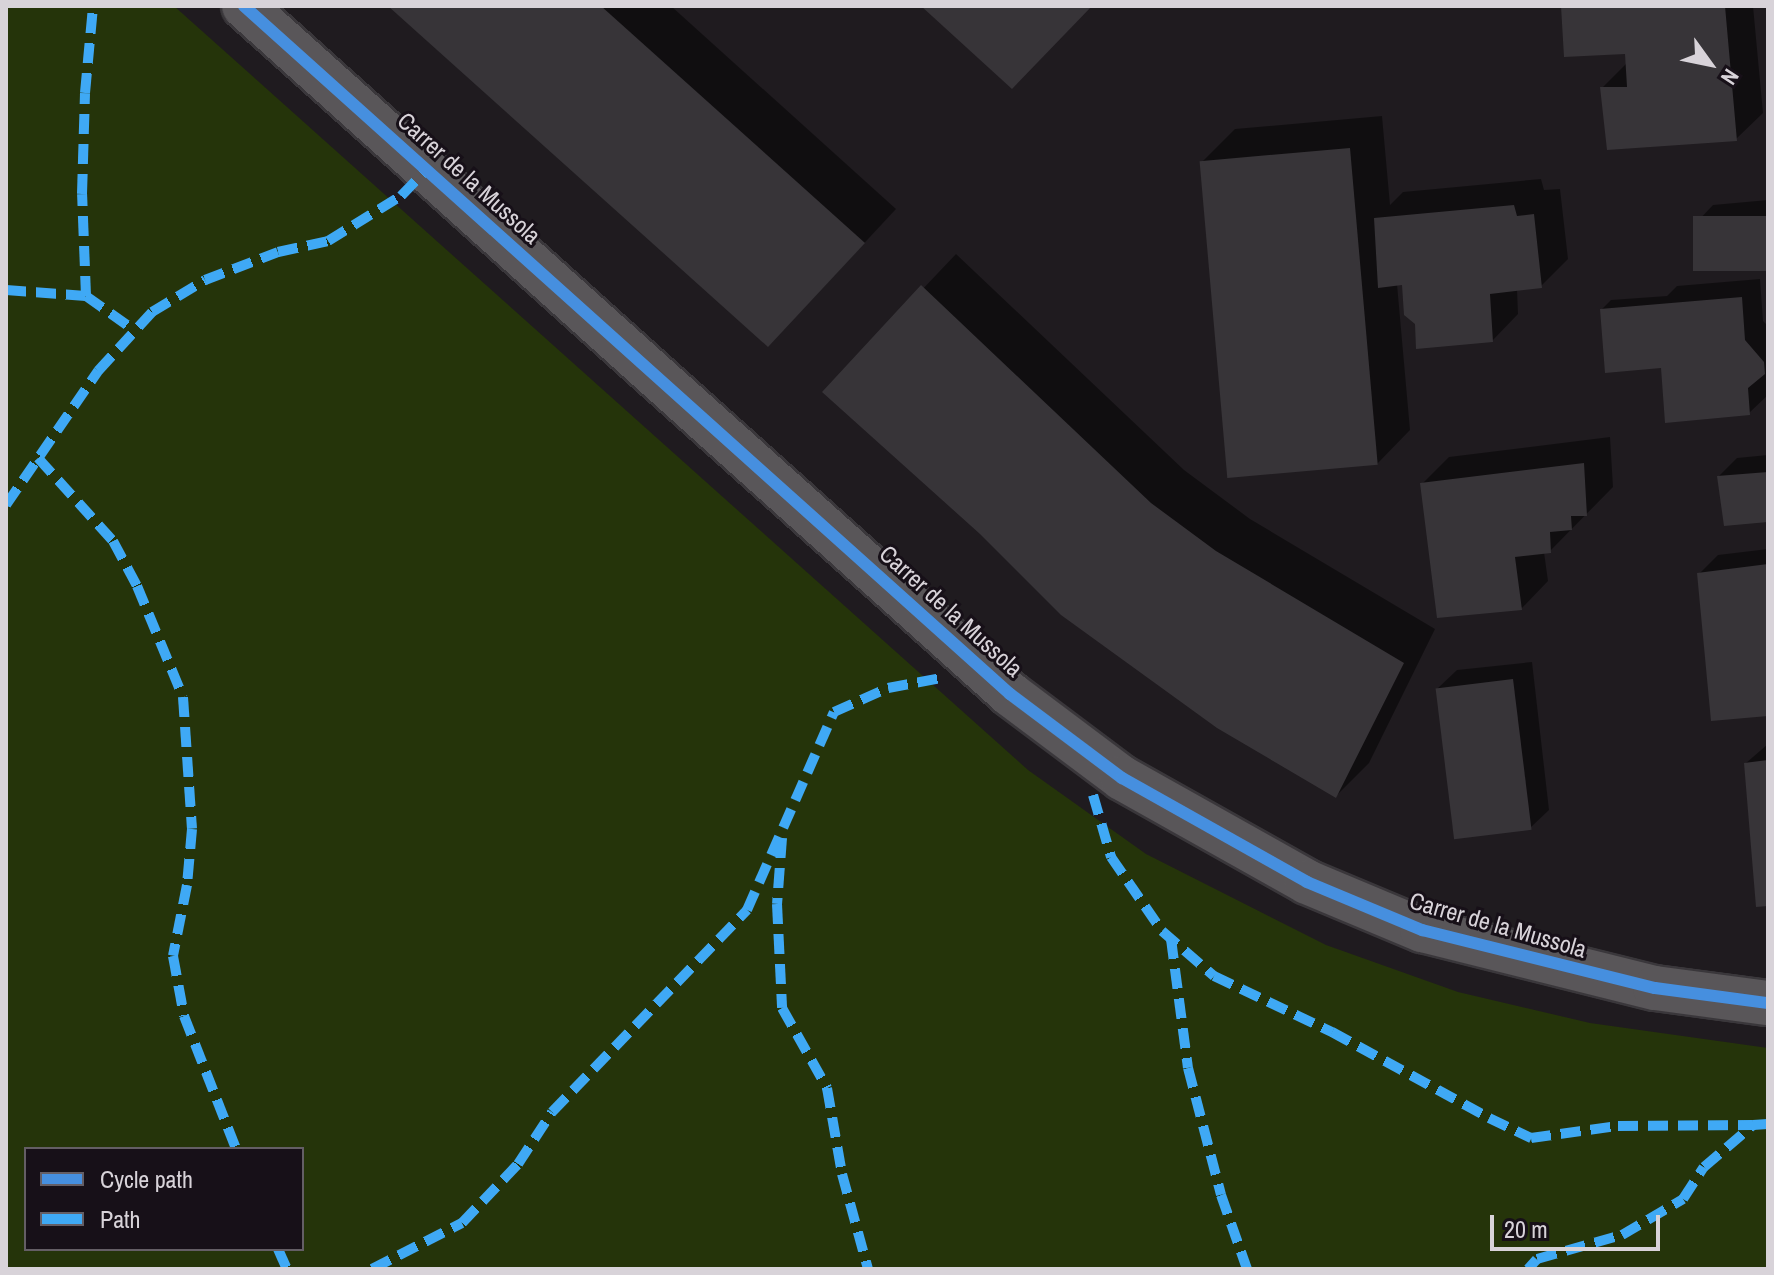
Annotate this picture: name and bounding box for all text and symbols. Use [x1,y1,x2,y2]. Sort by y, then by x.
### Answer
north arrow [1670,24,1750,104]
text: N [1714,63,1746,91]
street label: Carrer de la Mussola [392,106,546,250]
street label: Carrer de la Mussola [874,539,1028,683]
street label: Carrer de la Mussola [1406,886,1590,964]
legend [24,1147,304,1251]
text: Cycle path [100,1163,193,1195]
scale bar [1494,1199,1664,1249]
text: Path [100,1203,141,1235]
text: 20 m [1504,1213,1548,1245]

